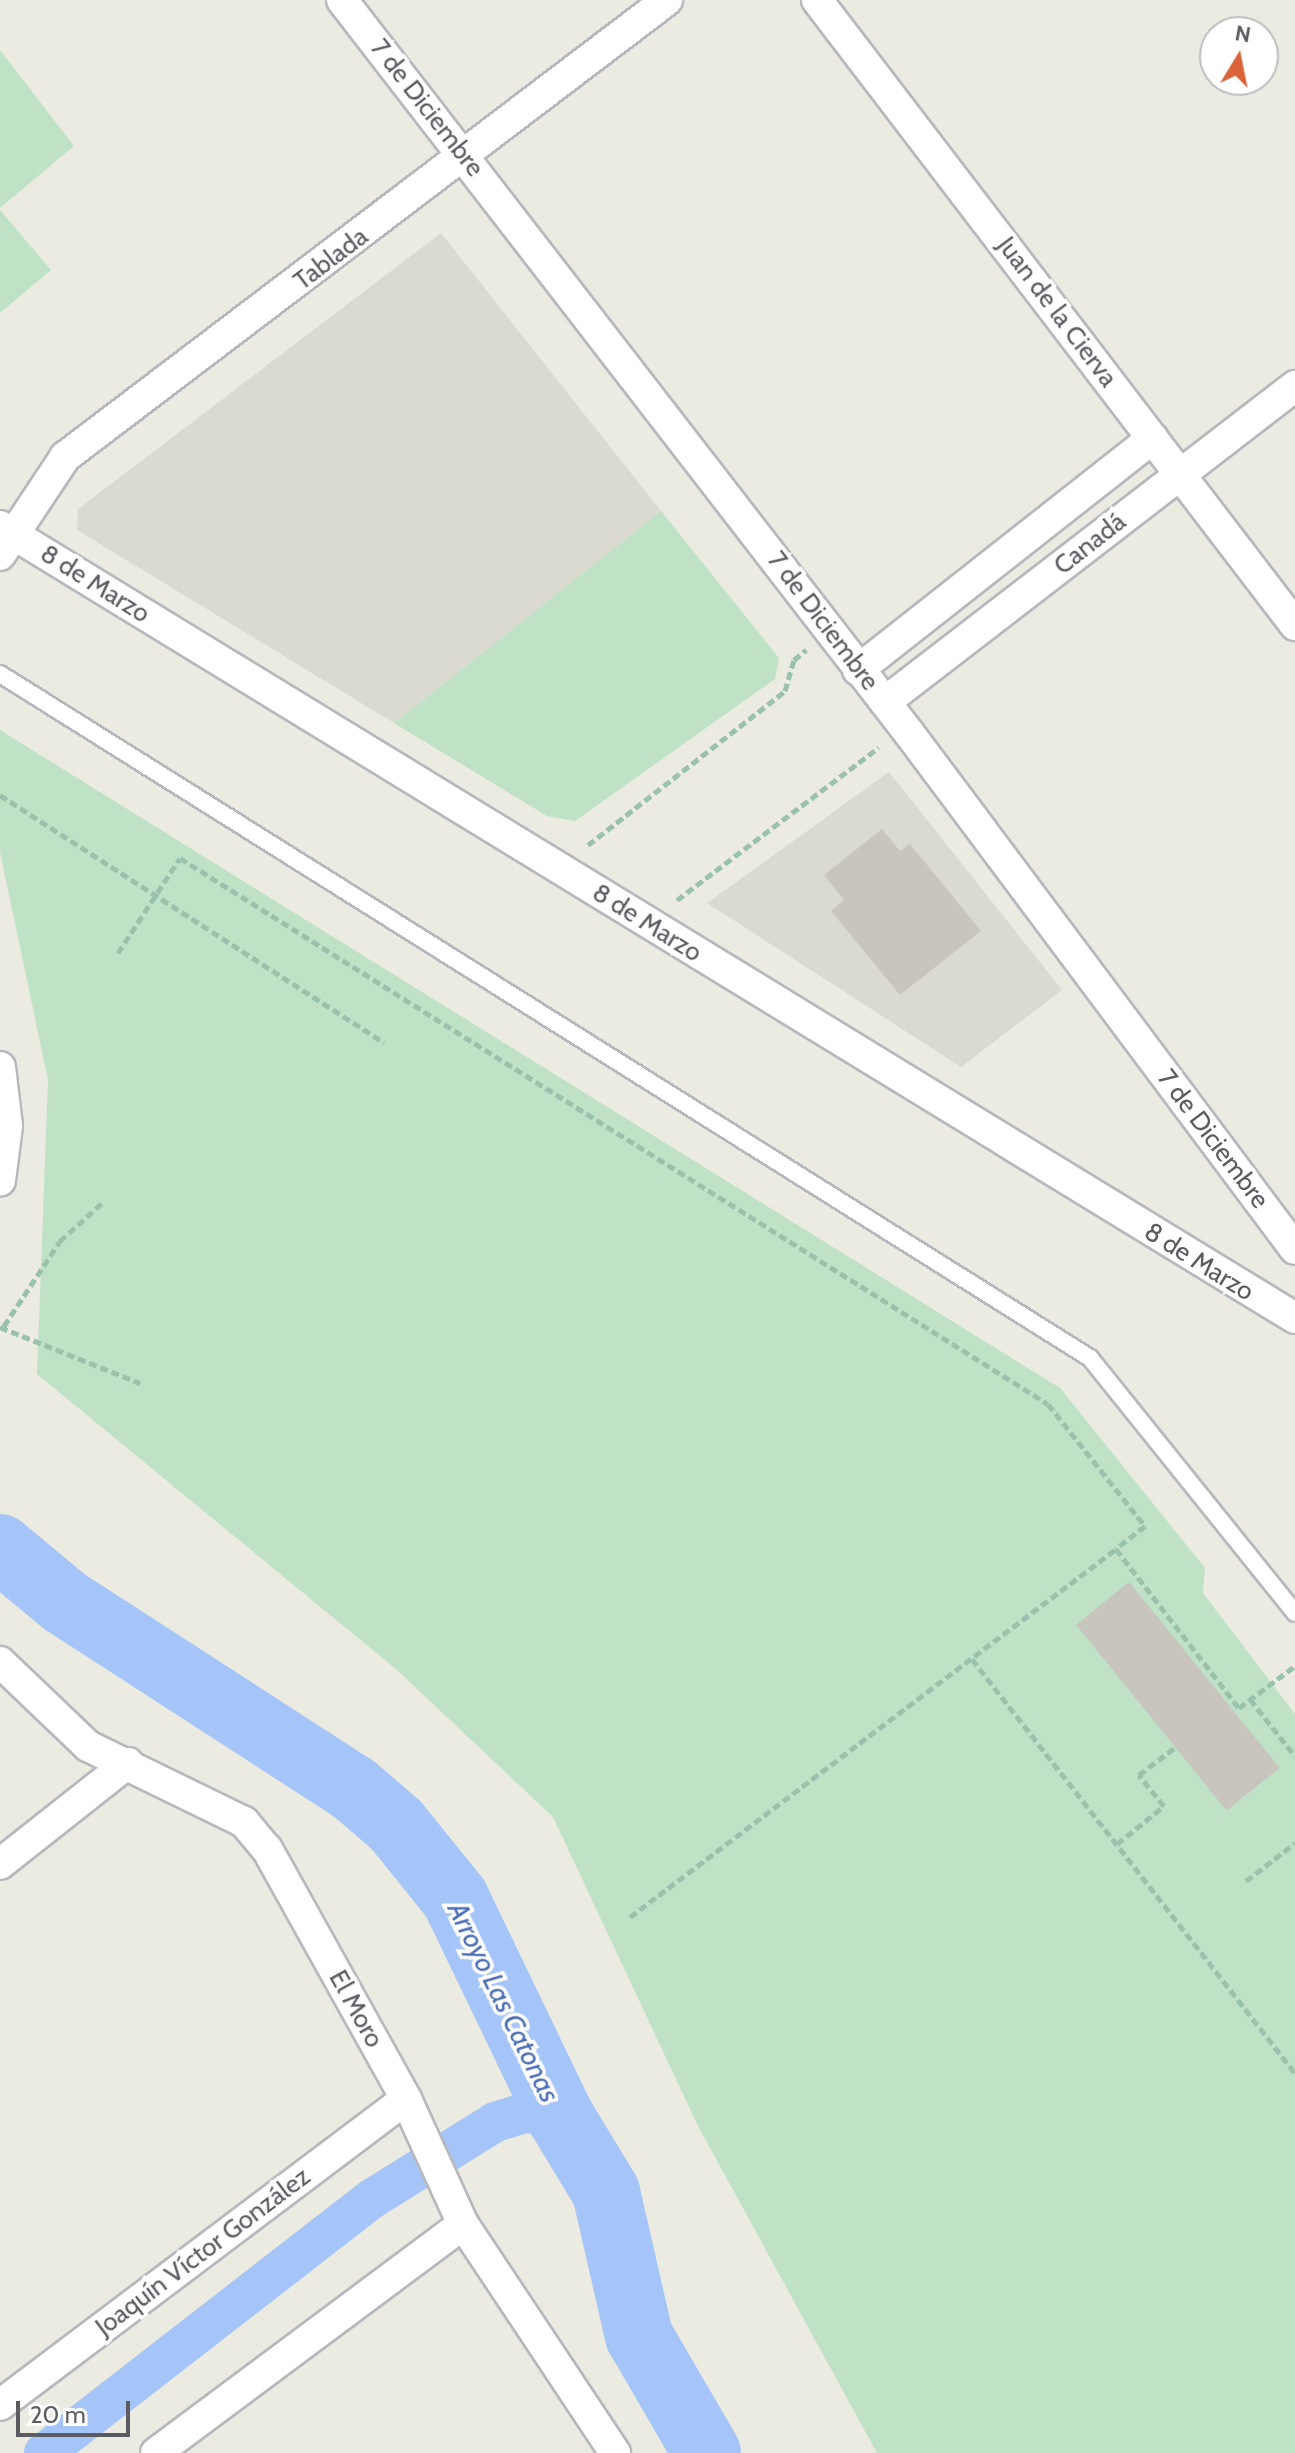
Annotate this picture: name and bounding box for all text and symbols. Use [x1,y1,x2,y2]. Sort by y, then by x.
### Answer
north arrow [1199,16,1279,96]
text: N [1233,19,1253,48]
street label: 7 de Diciembre [364,33,490,183]
street label: Tablada [288,221,374,297]
street label: Juan de la Cierva [990,231,1124,393]
street label: Canadá [1048,506,1132,582]
street label: 8 de Marzo [35,538,155,630]
street label: 7 de Diciembre [761,545,885,697]
street label: 8 de Marzo [587,877,707,969]
street label: 7 de Diciembre [1151,1063,1275,1215]
street label: 8 de Marzo [1139,1216,1259,1308]
water label: Arroyo Las Catonas [441,1896,567,2108]
street label: El Moro [322,1965,390,2053]
street label: Joaquín Víctor González [89,2161,317,2343]
scale bar [20,2385,134,2435]
text: 20 m [30,2400,86,2429]

